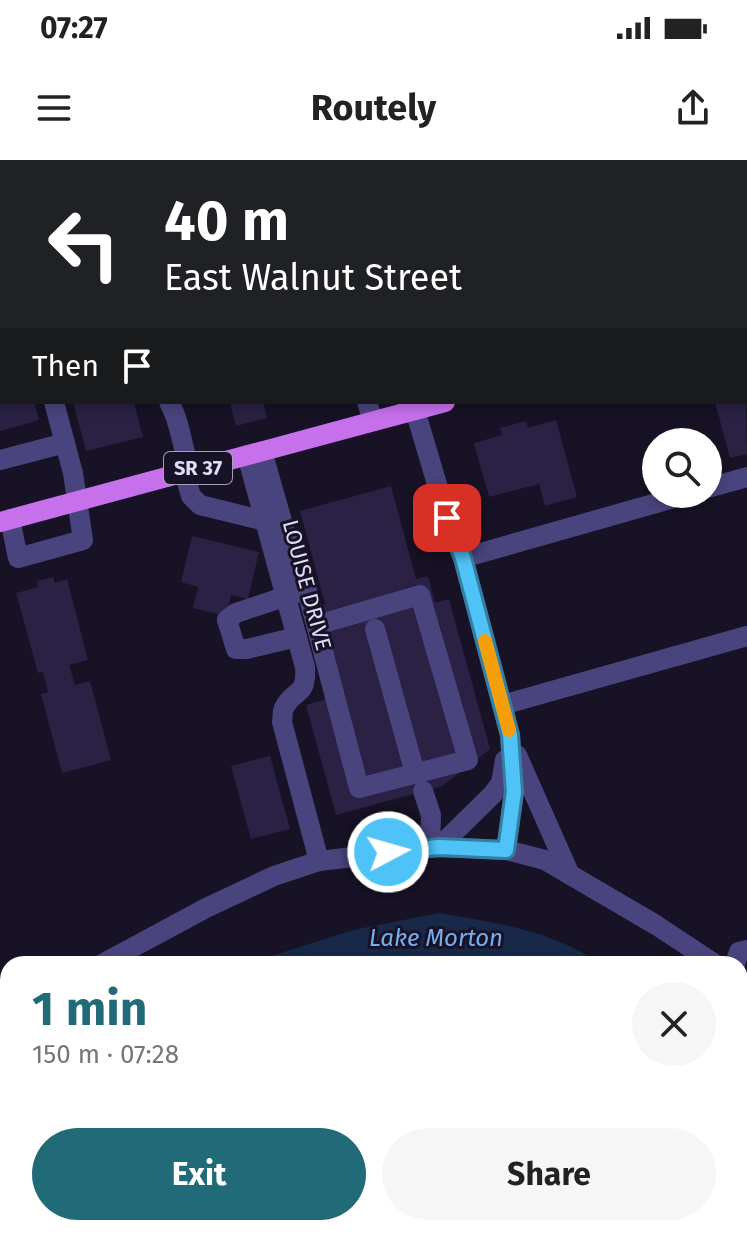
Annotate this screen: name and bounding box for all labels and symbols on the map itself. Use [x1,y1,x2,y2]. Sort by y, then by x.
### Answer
road number: SR 37 [164,452,232,484]
pin [413,484,481,552]
street label: LOUISE DRIVE [277,517,337,653]
position arrow [346,810,430,894]
water label: Lake Morton [369,924,503,952]

